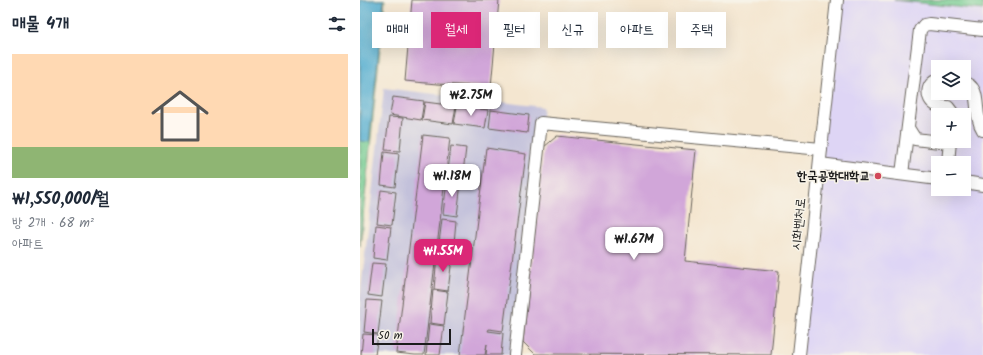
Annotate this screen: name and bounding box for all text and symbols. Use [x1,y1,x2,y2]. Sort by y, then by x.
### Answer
text: 매물 4개 [12,11,69,38]
chip: 매매 [372,12,423,48]
chip: 월세 [431,12,481,48]
chip: 필터 [489,12,540,48]
chip: 신규 [548,12,598,48]
chip: 아파트 [606,12,668,48]
chip: 주택 [676,12,726,48]
icon: filters [326,13,348,35]
map controls [931,60,971,196]
button: layers [931,60,971,100]
icon: home [144,80,216,152]
pin: ₩2.75M [438,83,504,117]
text: ₩2.75M [450,85,492,106]
button: + [931,108,971,148]
button: − [931,156,971,196]
pin: ₩1.18M [419,164,485,198]
text: ₩1.18M [433,166,471,187]
place label: 한국공학대학교 [796,166,870,187]
marker: 한국공학대학교 [873,171,883,181]
text: ₩1,550,000/월 [12,186,109,213]
street label: 시화벤처로 [786,197,812,251]
text: 방 2개 · 68 m² [12,213,94,234]
pin: ₩1.67M [601,227,667,261]
text: ₩1.67M [614,229,654,250]
text: 아파트 [12,234,43,255]
pin: ₩1.55M [410,239,476,273]
text: ₩1.55M [423,241,463,262]
scale bar [372,327,451,346]
text: 50 m [378,327,403,345]

